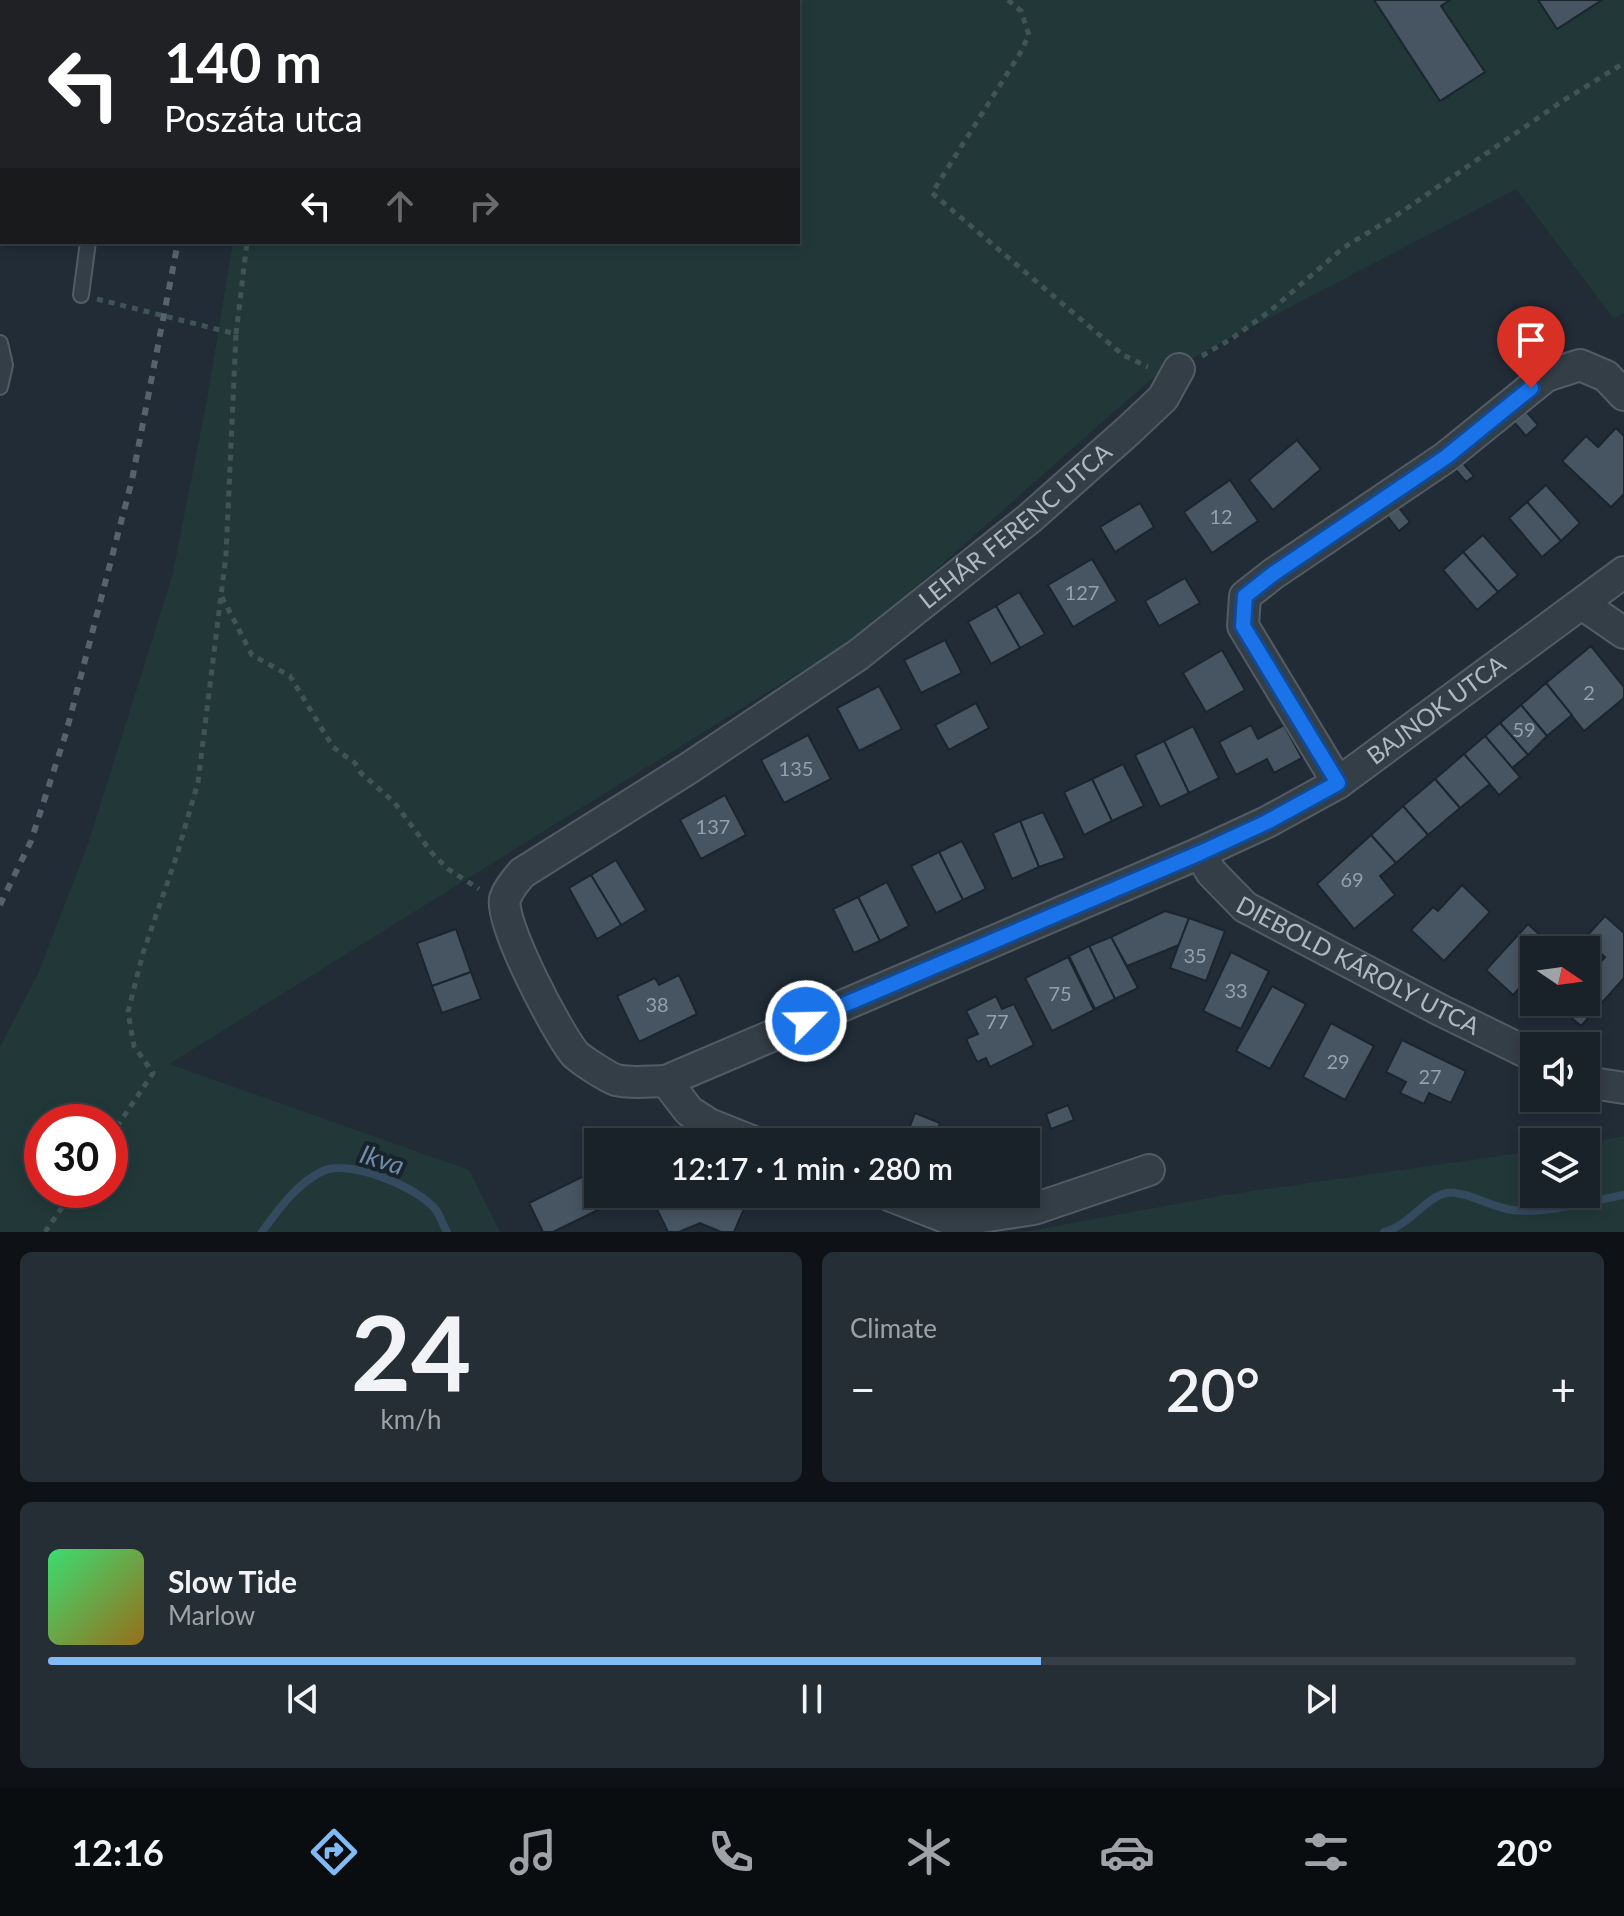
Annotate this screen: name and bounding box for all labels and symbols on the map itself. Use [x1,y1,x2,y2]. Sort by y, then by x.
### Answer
pin [1497,306,1565,388]
street label: LEHÁR FERENC UTCA [912,436,1118,614]
house number: 12 [1209,504,1233,528]
house number: 127 [1065,580,1099,604]
street label: BAJNOK UTCA [1361,648,1511,770]
house number: 2 [1583,680,1595,704]
house number: 59 [1512,717,1536,741]
house number: 135 [779,756,813,780]
house number: 137 [696,814,730,838]
house number: 69 [1340,867,1364,891]
street label: DIEBOLD KÁROLY UTCA [1232,889,1485,1040]
north arrow [1520,936,1600,1016]
house number: 35 [1183,943,1207,967]
house number: 33 [1224,978,1248,1002]
position arrow [764,979,848,1063]
house number: 75 [1048,981,1072,1005]
house number: 38 [645,992,669,1016]
house number: 77 [985,1009,1009,1033]
house number: 29 [1326,1049,1350,1073]
house number: 27 [1418,1064,1442,1088]
speed limit sign: 30 [24,1104,128,1208]
water label: Ikva [356,1137,408,1181]

